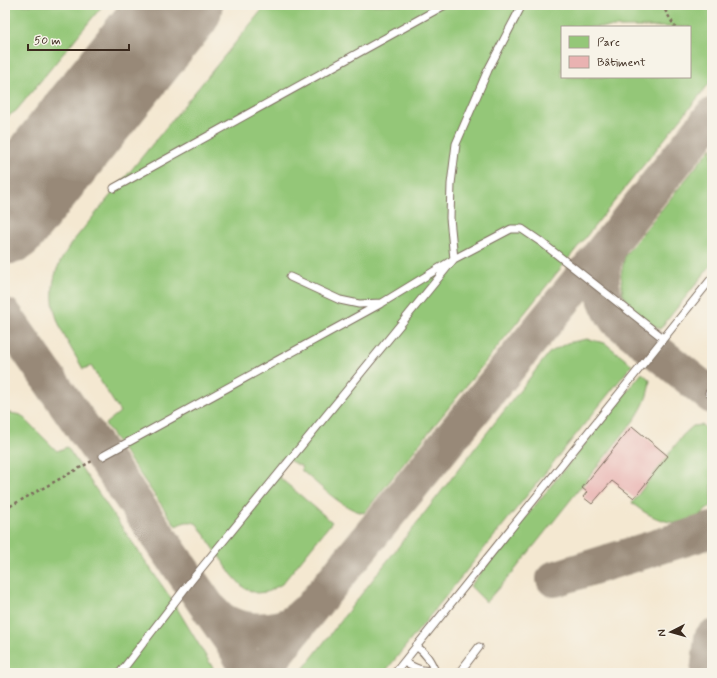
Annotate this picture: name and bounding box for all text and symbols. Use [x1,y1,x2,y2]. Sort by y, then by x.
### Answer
scale bar [28,26,129,52]
legend [561,26,691,78]
text: 50 m [34,33,61,49]
text: Parc [597,35,620,51]
text: Bâtiment [597,55,646,71]
north arrow [651,612,691,652]
text: N [655,629,669,637]

